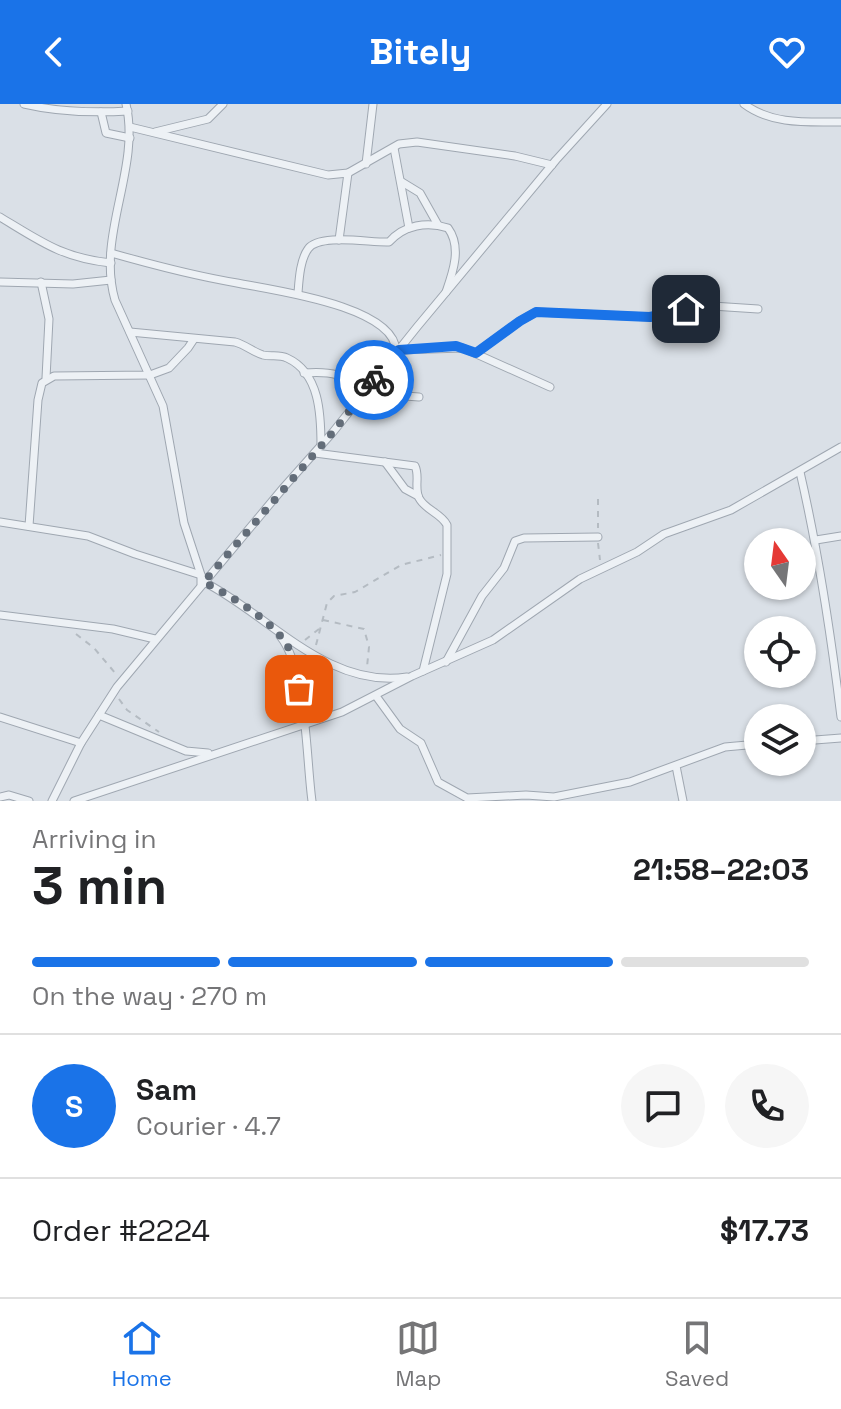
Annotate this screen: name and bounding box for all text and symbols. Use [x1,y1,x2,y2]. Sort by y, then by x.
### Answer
text: Bitely [370,29,471,75]
icon: back [32,30,76,74]
icon: heart [765,30,809,74]
pin [652,275,720,343]
icon: home [664,287,708,331]
courier [334,340,414,420]
icon: bike [352,358,396,402]
north arrow [744,528,816,600]
map controls [744,528,816,776]
button: locate [744,616,816,688]
pin [265,655,333,723]
icon: bag [277,667,321,711]
button: layers [744,704,816,776]
text: Arriving in [32,822,156,856]
text: 21:58–22:03 [633,850,809,889]
text: 3 min [32,853,167,919]
text: On the way · 270 m [32,979,267,1013]
button: chat [621,1064,705,1148]
button: phone [725,1064,809,1148]
text: Sam [136,1070,197,1109]
text: S [65,1087,83,1126]
text: Courier · 4.7 [136,1109,281,1143]
text: Order #2224 [32,1211,210,1250]
text: $17.73 [720,1211,809,1250]
tab: Home [112,1316,172,1392]
tab: Map [395,1316,441,1392]
tab: Saved [665,1316,729,1392]

